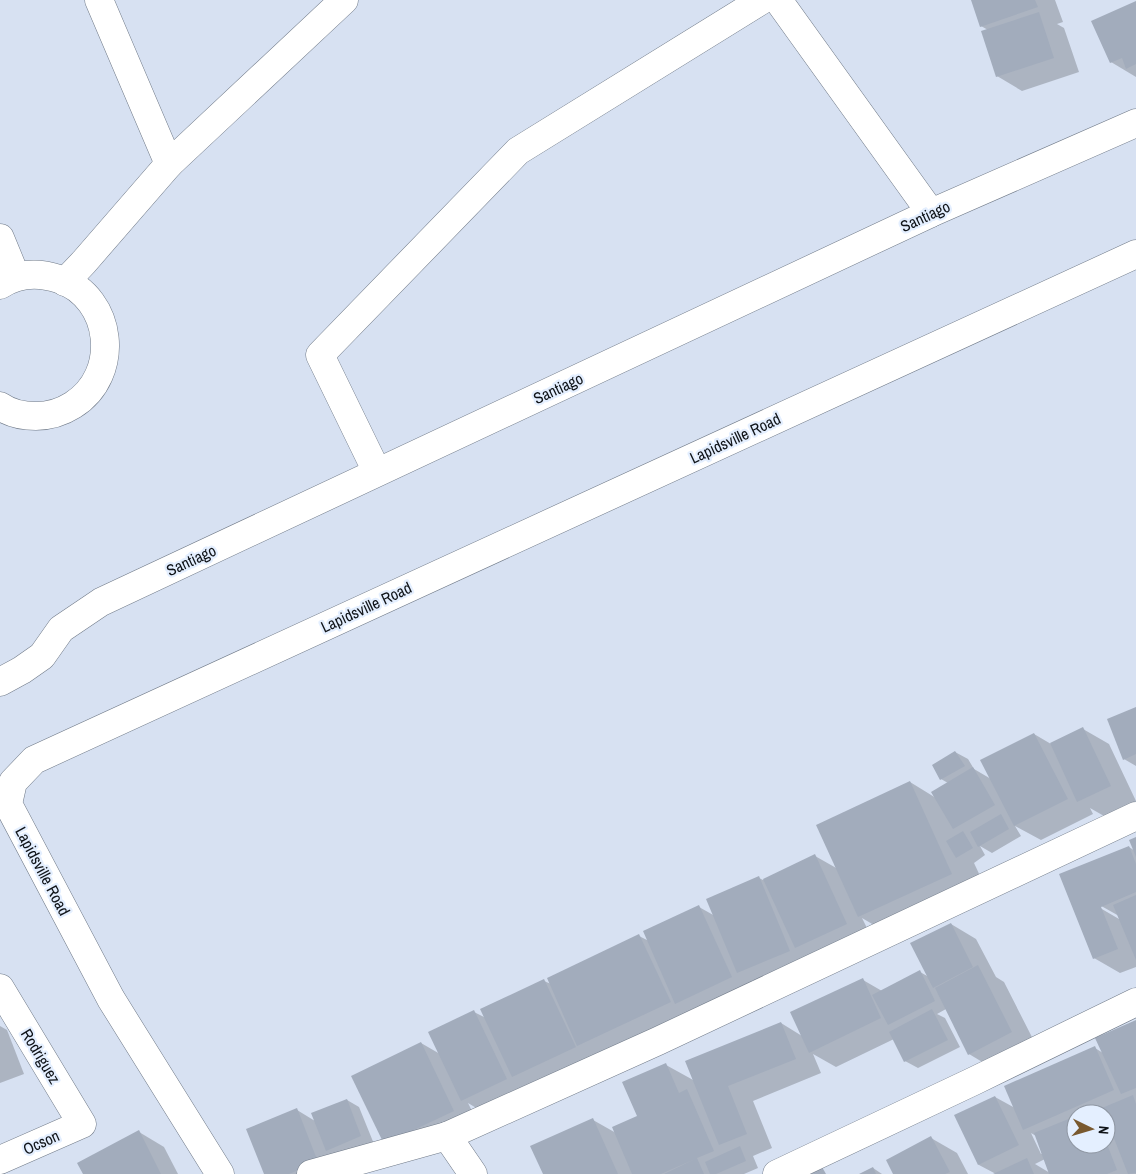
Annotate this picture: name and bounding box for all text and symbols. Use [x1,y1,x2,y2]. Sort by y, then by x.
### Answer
street label: Santiago [897,195,953,237]
street label: Santiago [530,367,586,409]
street label: Lapidsville Road [686,407,784,469]
street label: Santiago [163,539,219,581]
street label: Lapidsville Road [317,576,415,638]
street label: Lapidsville Road [10,823,76,919]
street label: Rodriguez [16,1024,66,1088]
north arrow [1066,1104,1116,1154]
street label: Ocson [19,1124,63,1160]
text: N [1095,1125,1113,1135]

